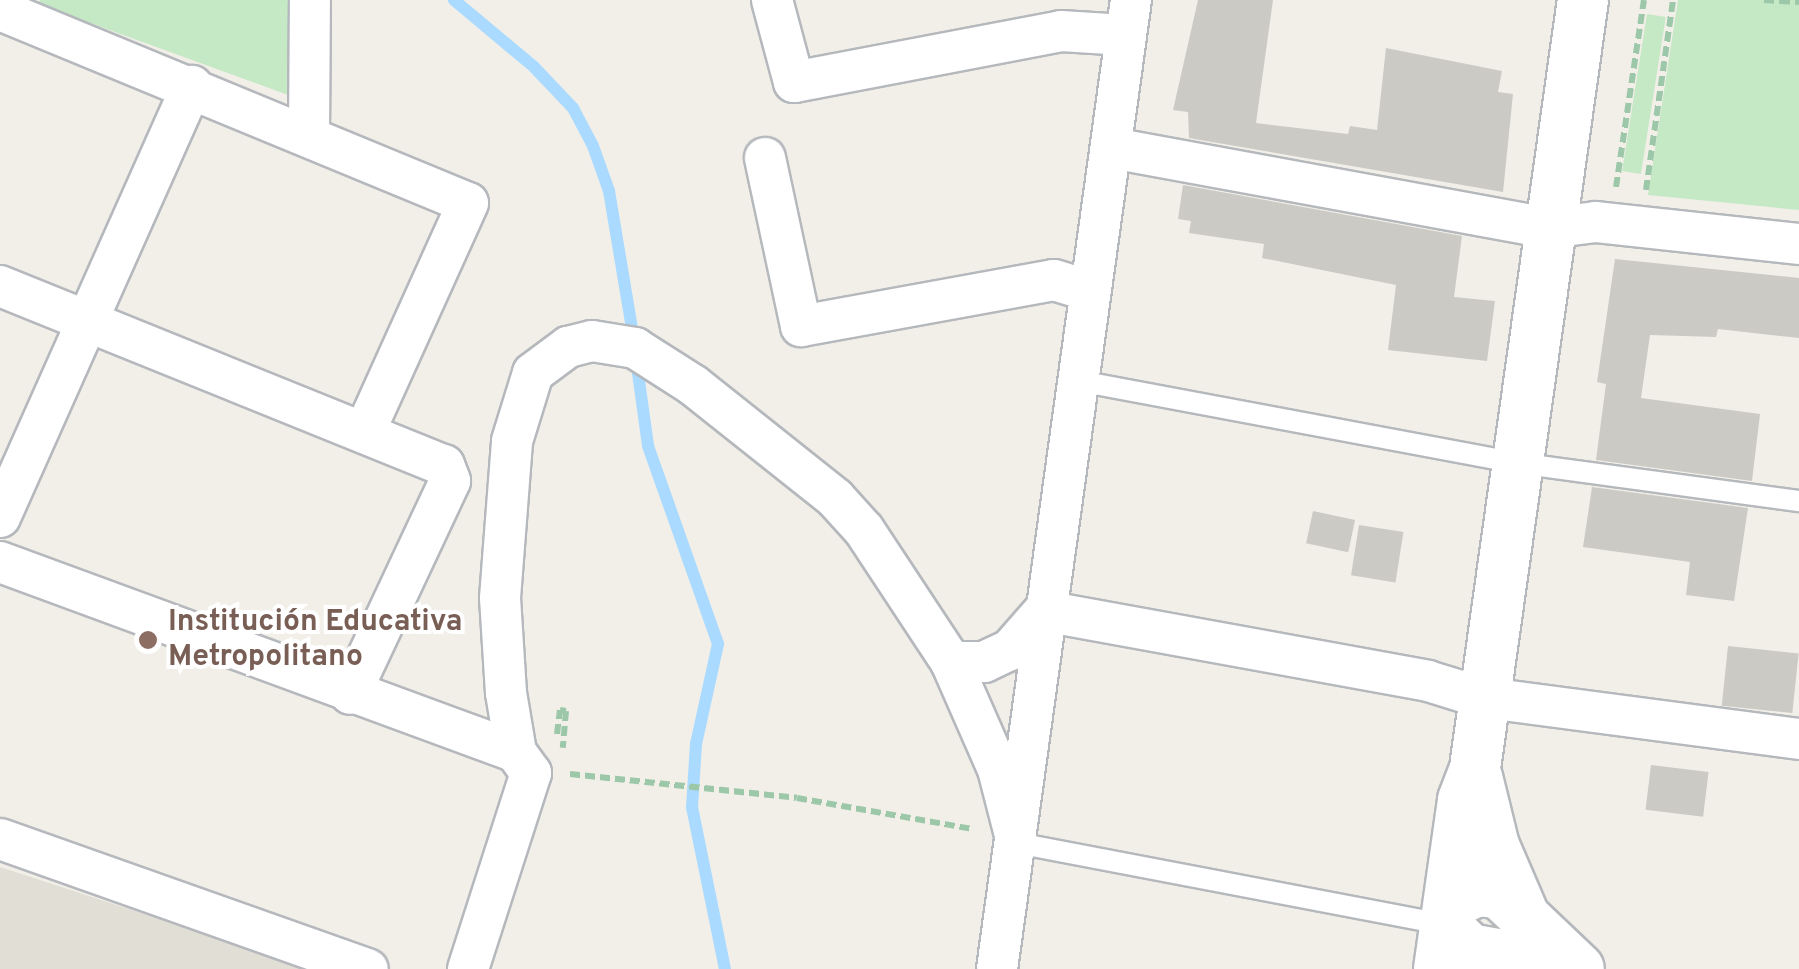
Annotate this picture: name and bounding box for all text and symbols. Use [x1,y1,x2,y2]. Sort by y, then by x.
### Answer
place label: Institución Educativa Metropolitano [168,605,462,676]
marker: Institución Educativa Metropolitano [137,629,159,651]

